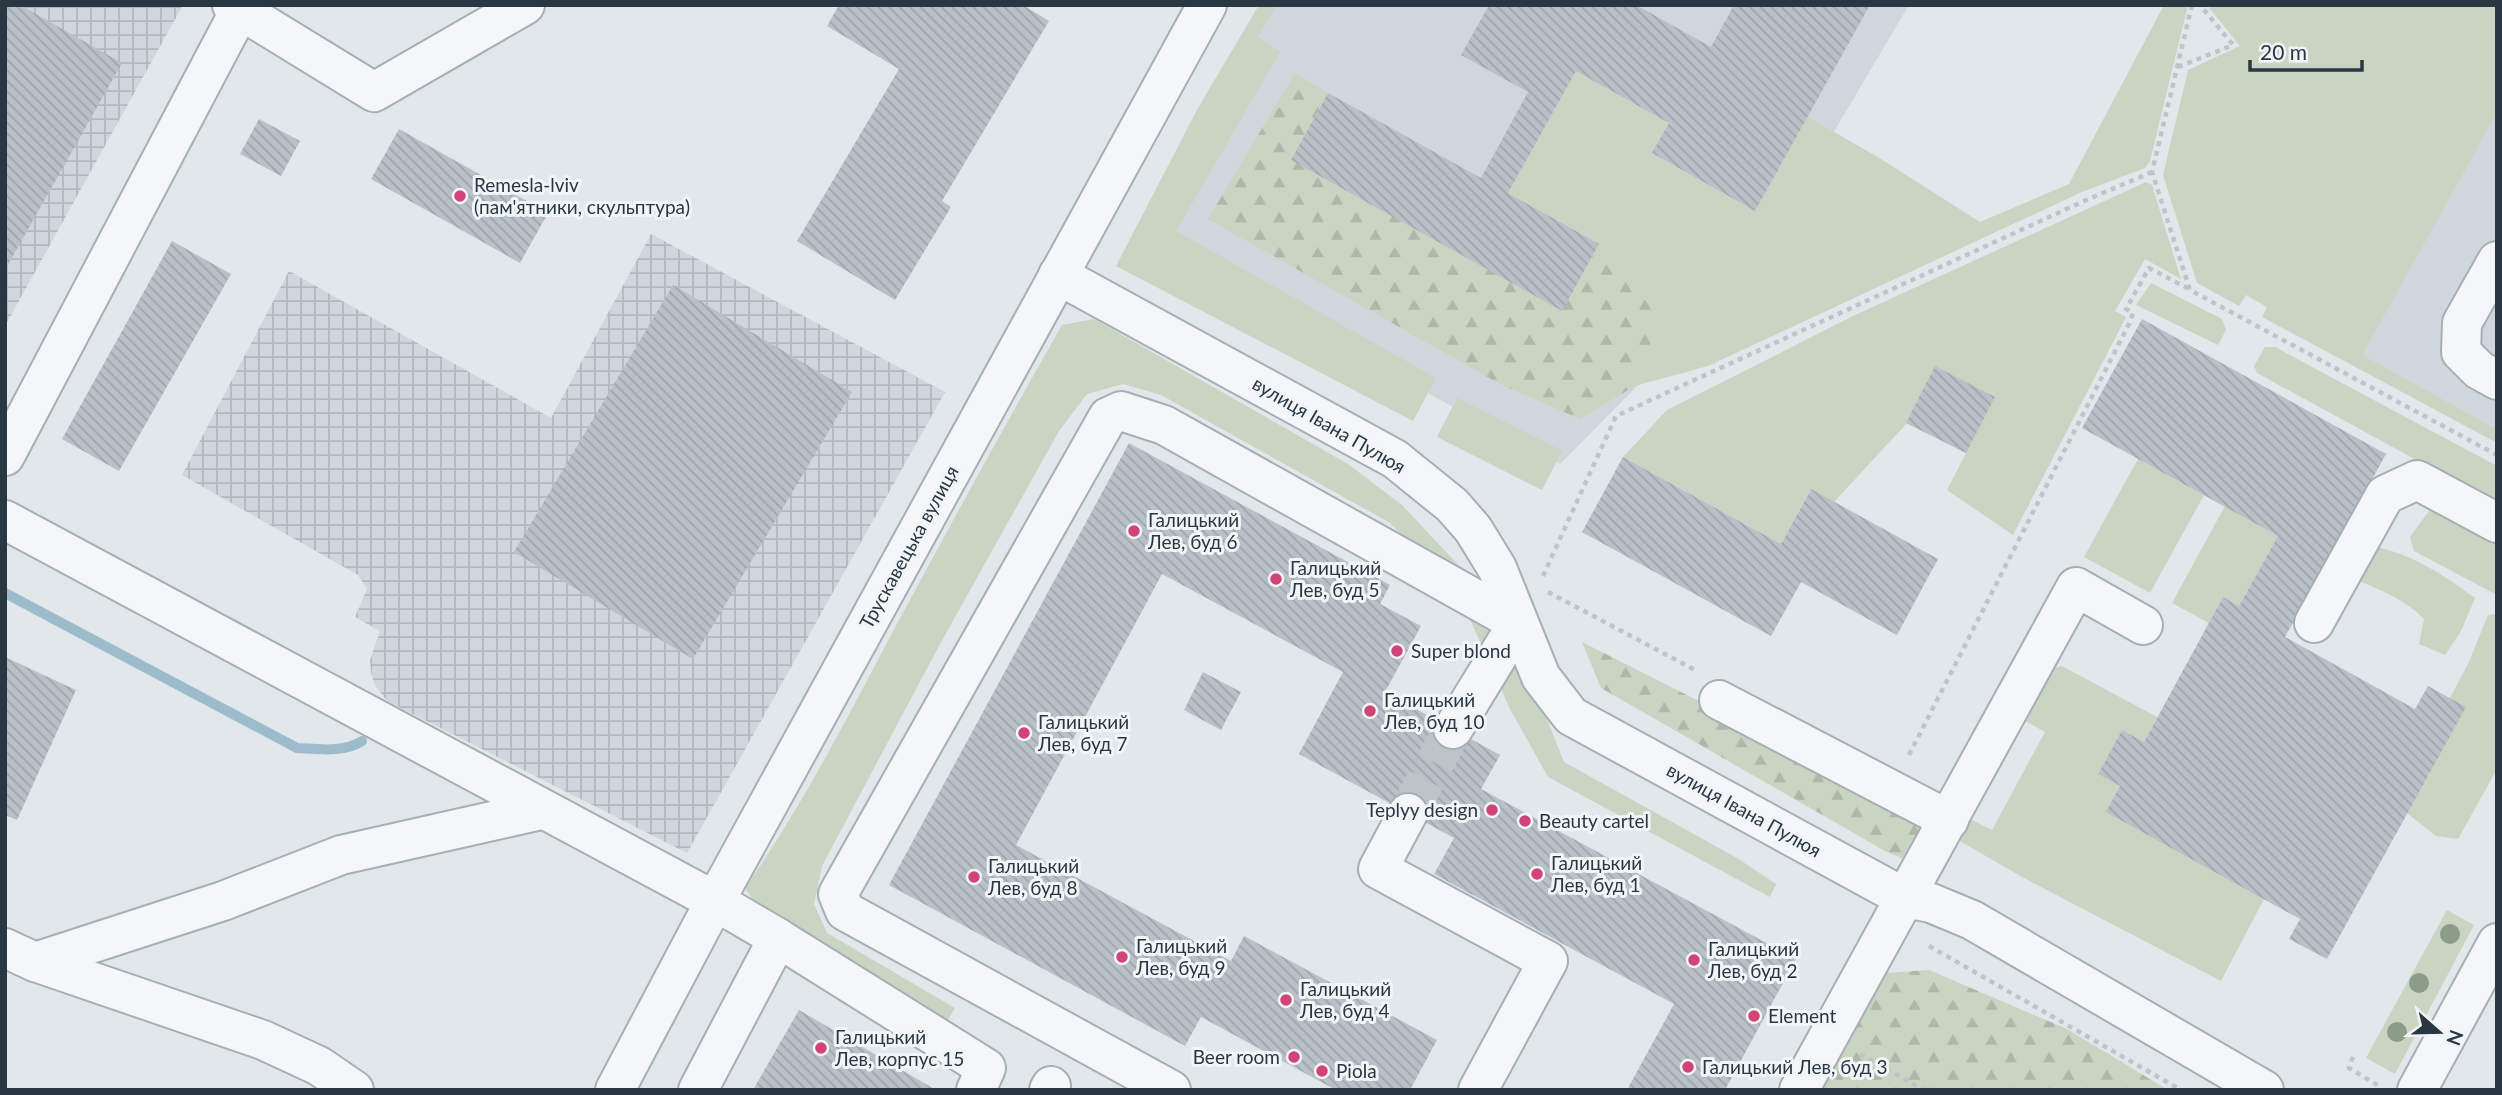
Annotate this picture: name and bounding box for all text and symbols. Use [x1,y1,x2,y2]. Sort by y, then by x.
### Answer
scale bar [2250,28,2362,72]
text: 20 m [2260,39,2307,64]
place label: Remesla-lviv (пам'ятники, скульптура) [474,173,690,218]
marker: Remesla-lviv (пам'ятники, скульптура) [452,188,468,204]
street label: вулиця Івана Пулюя [1249,371,1410,478]
street label: Трускавецька вулиця [854,461,963,632]
place label: Галицький Лев, буд 6 [1147,508,1239,553]
marker: Галицький Лев, буд 6 [1126,523,1142,539]
place label: Галицький Лев, буд 5 [1289,556,1381,601]
marker: Галицький Лев, буд 5 [1268,571,1284,587]
place label: Super blond [1411,639,1511,662]
marker: Super blond [1389,643,1405,659]
place label: Галицький Лев, буд 10 [1383,688,1484,733]
marker: Галицький Лев, буд 10 [1362,703,1378,719]
place label: Галицький Лев, буд 7 [1037,710,1129,755]
marker: Галицький Лев, буд 7 [1016,725,1032,741]
street label: вулиця Івана Пулюя [1663,758,1825,862]
place label: Teplyy design [1366,798,1478,821]
marker: Teplyy design [1484,802,1500,818]
place label: Beauty cartel [1539,809,1649,832]
marker: Beauty cartel [1517,813,1533,829]
place label: Галицький Лев, буд 1 [1550,851,1642,896]
place label: Галицький Лев, буд 8 [987,854,1079,899]
marker: Галицький Лев, буд 1 [1529,866,1545,882]
marker: Галицький Лев, буд 8 [966,869,982,885]
place label: Галицький Лев, буд 9 [1135,934,1227,979]
place label: Галицький Лев, буд 2 [1707,937,1799,982]
marker: Галицький Лев, буд 9 [1114,949,1130,965]
marker: Галицький Лев, буд 2 [1686,952,1702,968]
place label: Галицький Лев, буд 4 [1299,977,1391,1022]
marker: Галицький Лев, буд 4 [1278,992,1294,1008]
north arrow [2404,997,2474,1067]
place label: Element [1768,1004,1837,1027]
marker: Element [1746,1008,1762,1024]
place label: Галицький Лев, корпус 15 [834,1025,964,1070]
text: N [2442,1027,2469,1049]
marker: Галицький Лев, корпус 15 [813,1040,829,1056]
place label: Beer room [1193,1045,1280,1068]
marker: Beer room [1286,1049,1302,1065]
place label: Галицький Лев, буд 3 [1702,1055,1887,1078]
place label: Piola [1336,1059,1377,1082]
marker: Галицький Лев, буд 3 [1680,1059,1696,1075]
marker: Piola [1314,1063,1330,1079]

